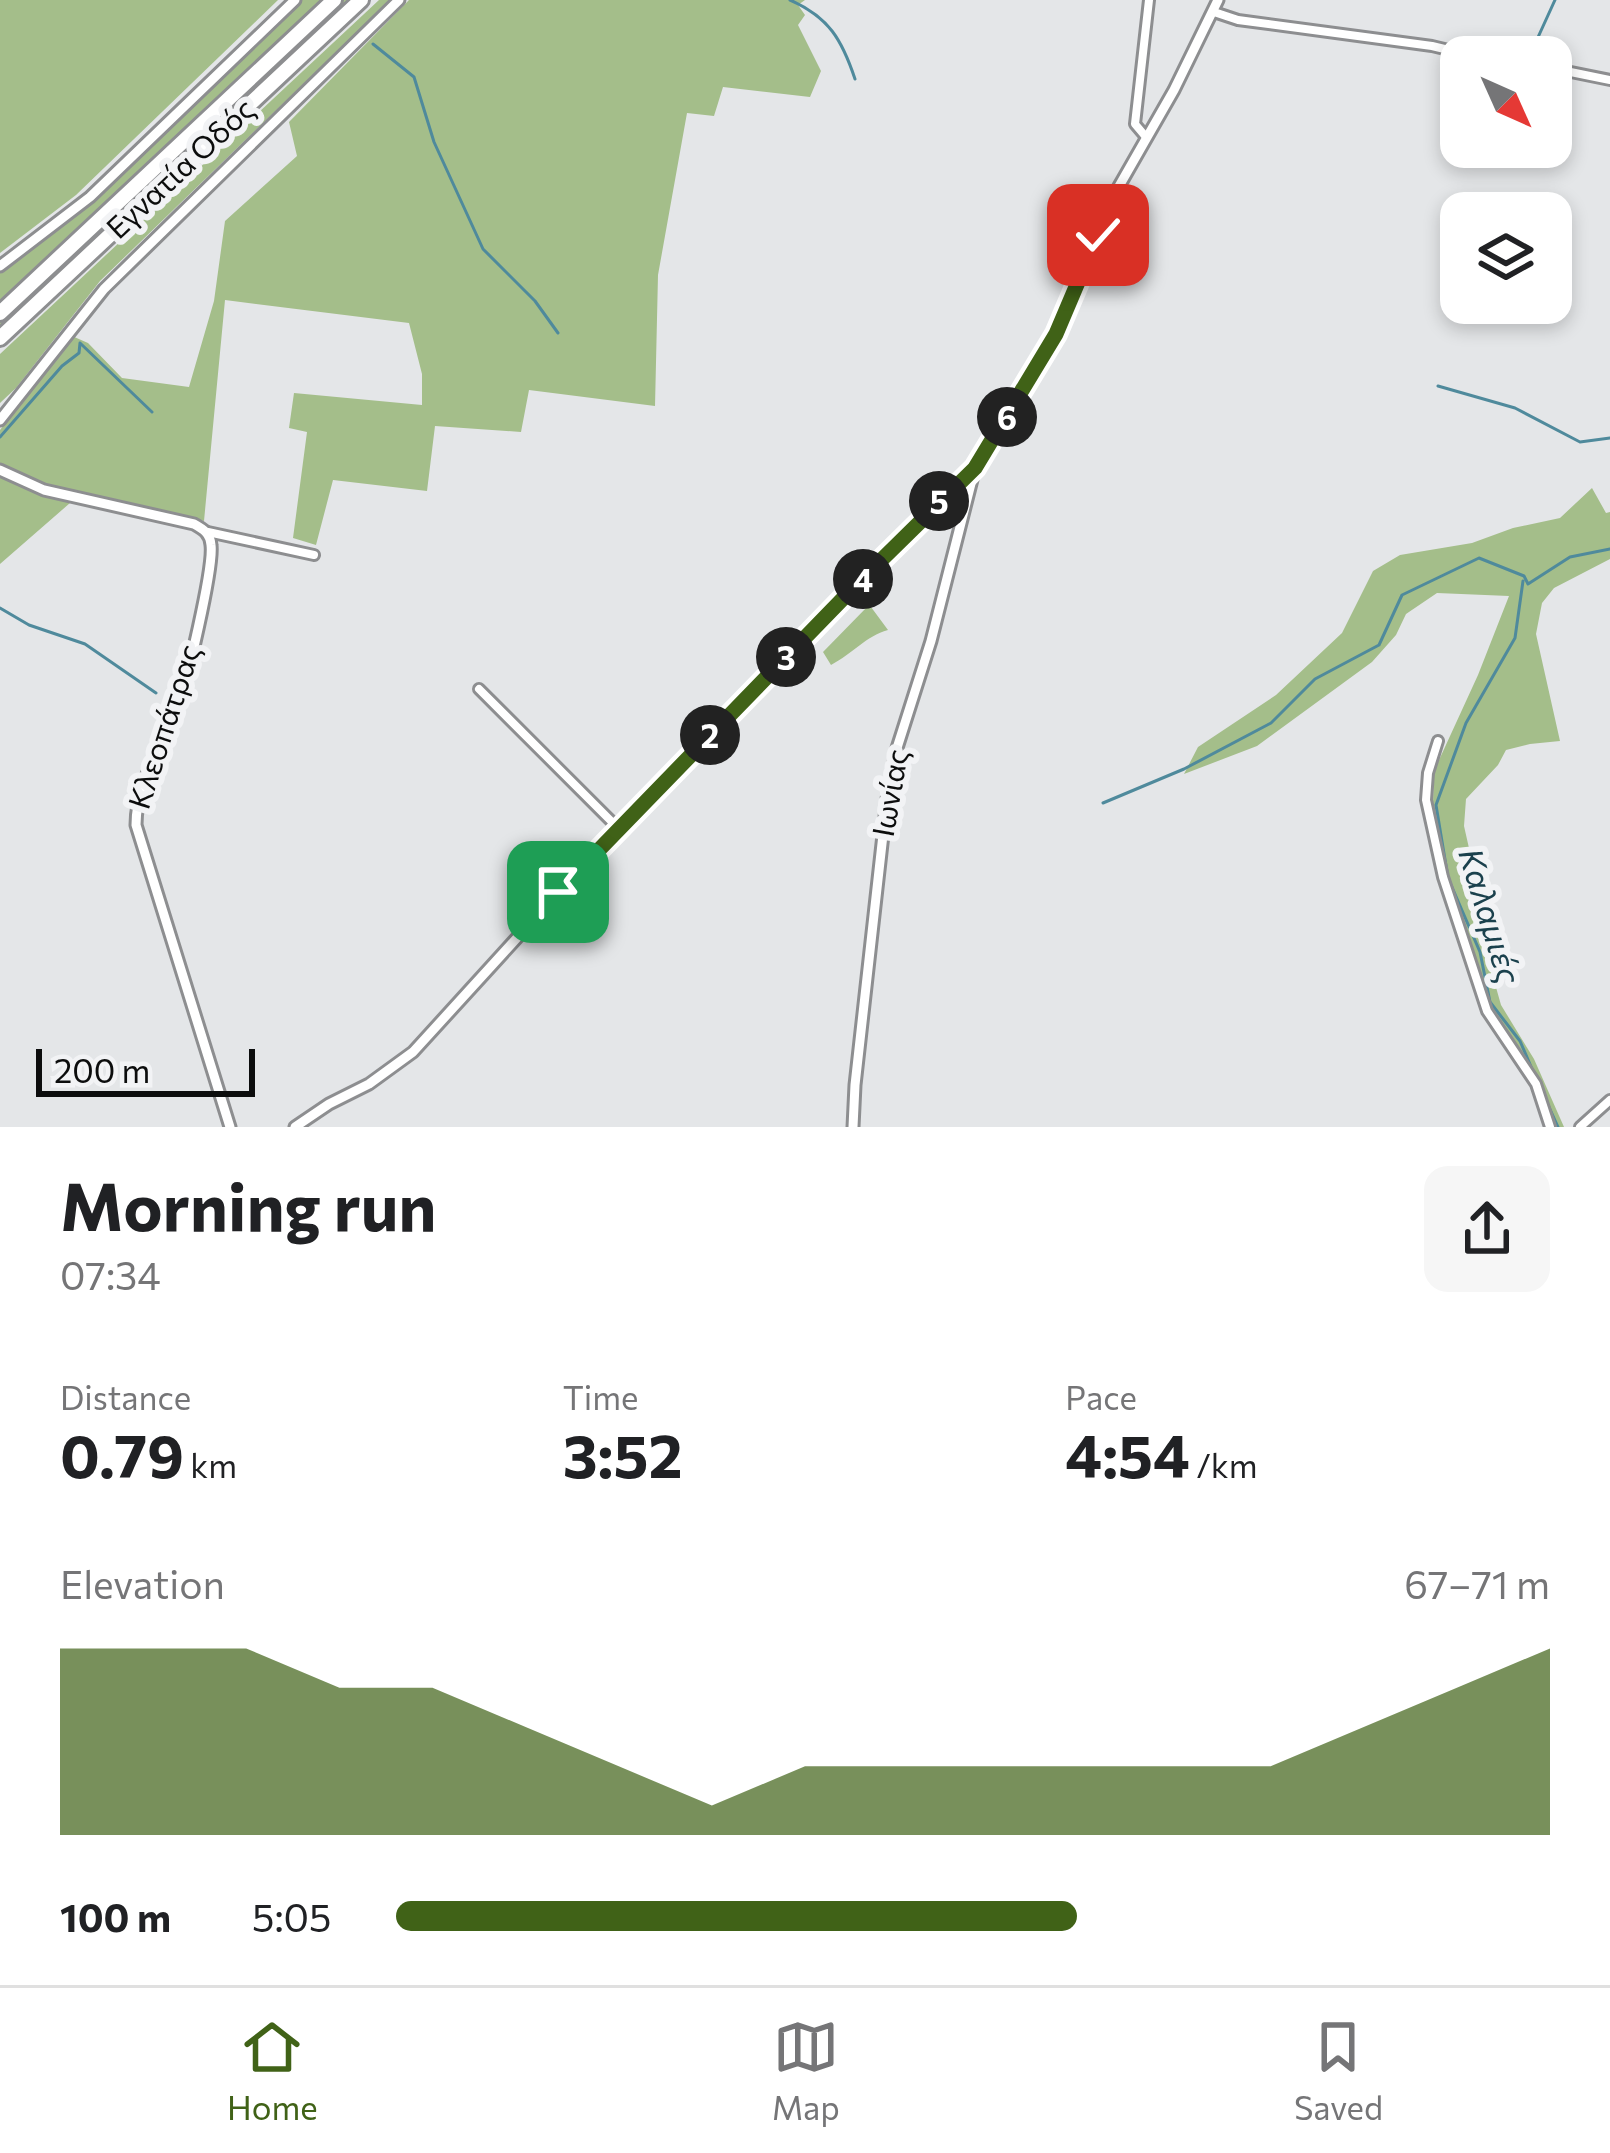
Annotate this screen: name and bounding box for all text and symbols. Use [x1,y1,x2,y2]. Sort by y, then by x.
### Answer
north arrow [1440,36,1572,168]
map controls [1440,36,1572,324]
street label: Εγνατία Οδός [98,89,261,245]
pin [1047,184,1149,286]
button: layers [1440,192,1572,324]
icon: check [1065,202,1131,268]
pin: 6 [977,387,1037,447]
text: 6 [997,396,1017,437]
pin: 5 [909,471,969,531]
text: 5 [929,480,949,521]
pin: 4 [833,549,893,609]
text: 4 [853,558,873,599]
pin: 3 [756,627,816,687]
text: 3 [776,636,796,677]
street label: Κλεοπάτρας [119,639,207,813]
pin: 2 [680,705,740,765]
text: 2 [701,714,719,755]
street label: Ιωνίας [863,746,914,839]
pin [507,841,609,943]
water label: Καλαμιές [1451,843,1532,989]
icon: arrive [525,859,591,925]
scale bar [36,1043,255,1096]
text: 200 m [54,1049,150,1090]
text: Morning run [60,1164,437,1245]
button: share [1424,1166,1550,1292]
text: 07:34 [60,1250,161,1298]
text: Distance [60,1376,191,1417]
text: Time [563,1376,639,1417]
text: Pace [1065,1376,1137,1417]
text: 0.79 [60,1417,184,1490]
text: 3:52 [563,1417,683,1490]
text: 4:54 [1065,1417,1190,1490]
text: km [184,1444,237,1485]
text: /km [1190,1444,1258,1485]
text: Elevation [60,1559,225,1607]
text: 67–71 m [1404,1559,1550,1607]
text: 100 m [60,1892,171,1940]
text: 5:05 [252,1892,331,1940]
tab: Home [227,2014,318,2127]
tab: Map [772,2014,840,2127]
tab: Saved [1294,2014,1383,2127]

